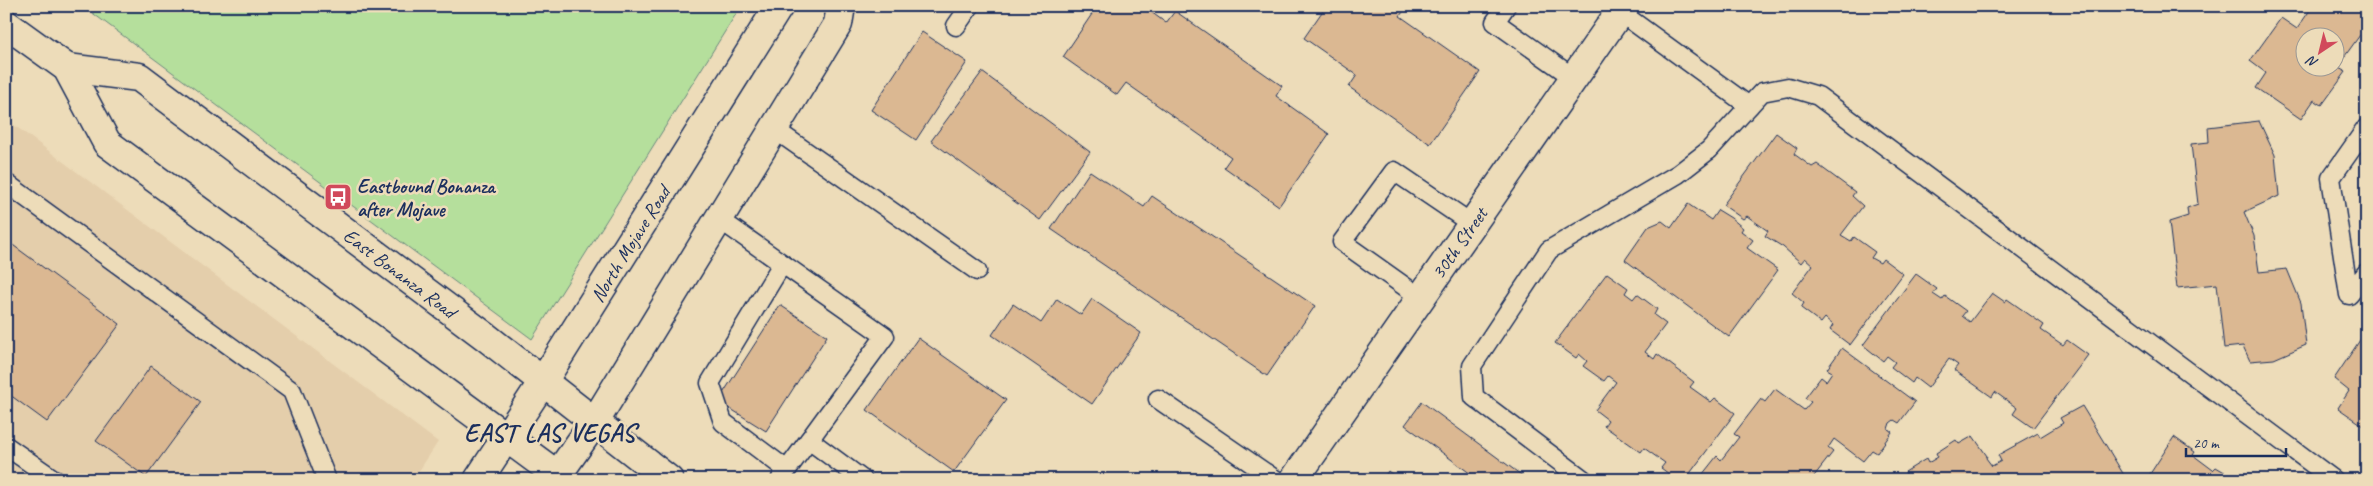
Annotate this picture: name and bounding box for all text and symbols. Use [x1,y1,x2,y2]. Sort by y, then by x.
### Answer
north arrow [2296,28,2346,78]
text: N [2302,51,2321,72]
place label: Eastbound Bonanza after Mojave [357,174,496,222]
street label: North Mojave Road [585,179,678,307]
bus stop icon: Eastbound Bonanza after Mojave [323,182,353,212]
street label: 30th Street [1426,201,1494,284]
street label: East Bonanza Road [338,223,464,326]
district label: EAST LAS VEGAS [464,417,640,449]
scale bar [2186,426,2286,458]
text: 20 m [2193,434,2220,453]

